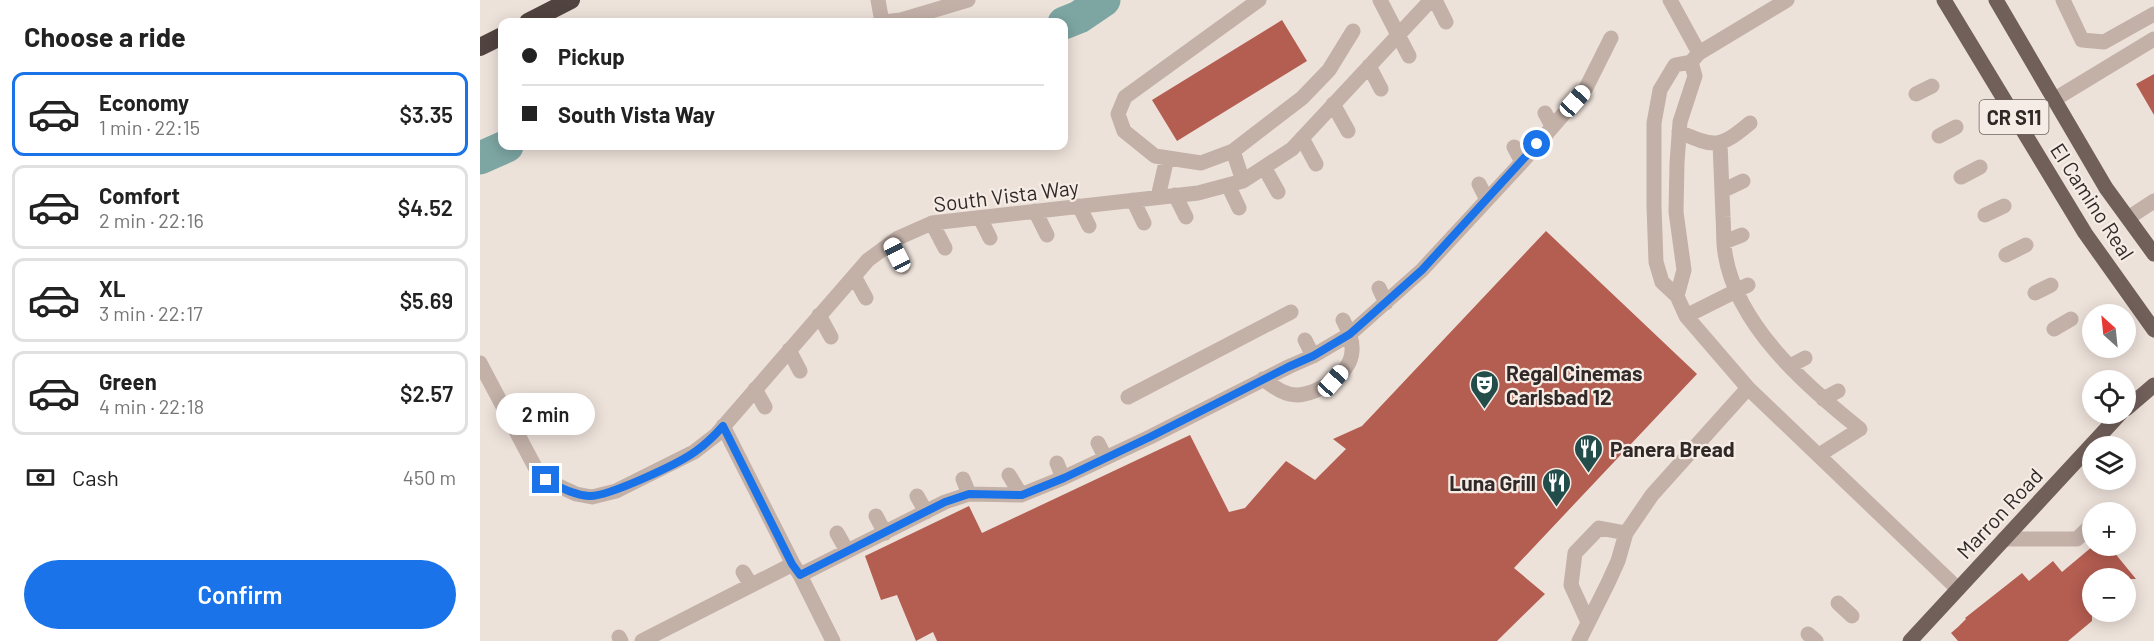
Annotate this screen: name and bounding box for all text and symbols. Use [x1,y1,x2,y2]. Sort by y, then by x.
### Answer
text: Choose a ride [24,20,186,52]
text: Pickup [558,43,625,69]
car [1556,82,1594,120]
icon: car [27,87,81,141]
text: Economy [99,89,189,115]
road number: CR S11 [1980,100,2048,134]
text: $3.35 [399,101,453,127]
text: South Vista Way [558,101,715,127]
text: 1 min · 22:15 [99,115,200,139]
route start [1523,130,1550,157]
street label: El Camino Real [2046,138,2140,264]
street label: South Vista Way [932,174,1080,216]
icon: car [27,180,81,234]
text: Comfort [99,182,180,208]
text: $4.52 [398,194,453,220]
text: 2 min · 22:16 [99,208,204,232]
car [881,235,913,275]
icon: car [27,273,81,327]
text: XL [99,275,125,301]
text: $5.69 [400,287,453,313]
text: 3 min · 22:17 [99,301,203,325]
north arrow [2082,304,2136,358]
map controls [2082,304,2136,622]
place label: Regal Cinemas Carlsbad 12 [1506,360,1642,409]
car [1314,362,1352,400]
icon: car [27,366,81,420]
text: Green [99,368,157,394]
theatre icon: Regal Cinemas Carlsbad 12 [1469,368,1501,410]
button: locate [2082,370,2136,424]
text: $2.57 [400,380,453,406]
callout: 2 min [496,393,596,435]
text: 4 min · 22:18 [99,394,204,418]
text: 2 min [522,402,569,426]
restaurant icon: Panera Bread [1573,432,1605,474]
place label: Panera Bread [1610,436,1735,461]
button: layers [2082,436,2136,490]
icon: cash [24,461,57,494]
street label: Marron Road [1951,463,2047,563]
text: Cash [72,464,119,490]
text: 450 m [403,465,456,489]
route end [532,466,559,493]
restaurant icon: Luna Grill [1541,466,1573,508]
place label: Luna Grill [1449,470,1536,495]
button: + [2082,502,2136,556]
button: Confirm [24,560,456,629]
button: − [2082,568,2136,622]

